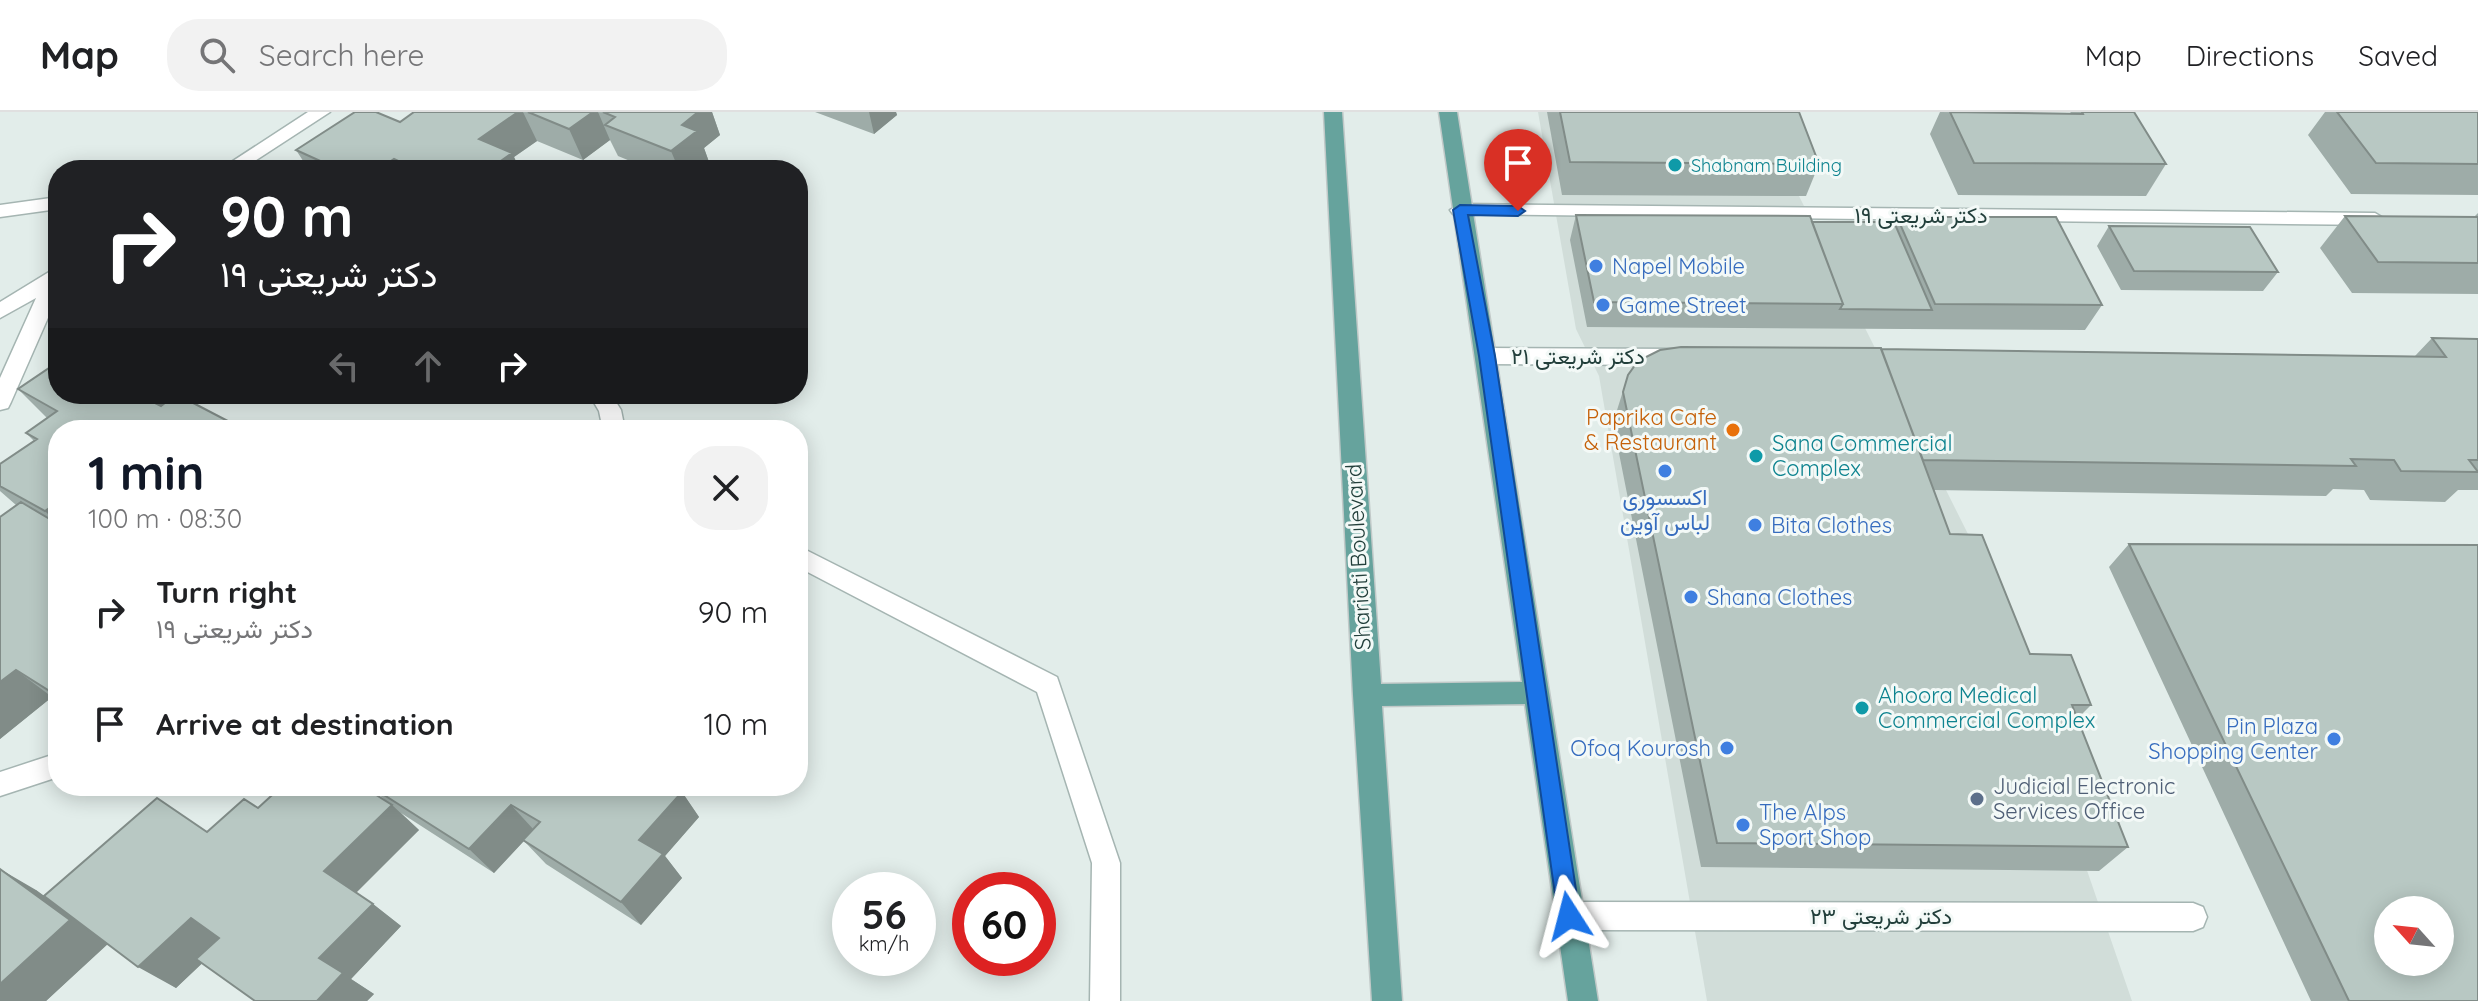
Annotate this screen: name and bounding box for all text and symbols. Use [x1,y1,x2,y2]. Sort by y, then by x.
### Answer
search box [167,19,727,91]
text: Map [40,31,119,79]
icon: search [195,33,239,77]
text: Search here [259,36,424,74]
text: Map [2085,38,2142,73]
text: Directions [2186,38,2314,73]
text: Saved [2358,38,2438,73]
pin [1484,129,1552,211]
icon: arrive [1496,141,1540,185]
place label: Shabnam Building [1691,154,1842,177]
marker: Shabnam Building [1666,156,1684,174]
text: 90 m [220,181,354,251]
icon: right [88,192,192,296]
street label: ۱۹ دکتر شریعتی [1855,201,1987,229]
text: ۱۹ دکتر شریعتی [220,251,437,296]
place label: Napel Mobile [1612,252,1745,280]
marker: Napel Mobile [1587,257,1605,275]
place label: Game Street [1619,291,1747,319]
marker: Game Street [1594,296,1612,314]
street label: ۲۱ دکتر شریعتی [1511,342,1645,370]
icon: left [322,344,366,388]
icon: ahead [406,344,450,388]
icon: right [490,344,534,388]
place label: Paprika Cafe & Restaurant [1584,403,1717,456]
marker: Paprika Cafe & Restaurant [1724,421,1742,439]
place label: Sana Commercial Complex [1772,429,1952,482]
text: 1 min [88,442,204,502]
button: close [684,446,768,530]
marker: Sana Commercial Complex [1747,447,1765,465]
marker: اکسسوری لباس آوین [1656,462,1674,480]
street label: Shariati Boulevard [1339,463,1377,651]
place label: اکسسوری لباس آوین [1620,483,1710,536]
text: 100 m · 08:30 [88,502,242,535]
place label: Bita Clothes [1771,511,1892,539]
marker: Bita Clothes [1746,516,1764,534]
text: Turn right [156,573,297,611]
place label: Shana Clothes [1707,583,1852,611]
marker: Shana Clothes [1682,588,1700,606]
icon: right [88,590,132,634]
text: 90 m [698,593,768,631]
text: ۱۹ دکتر شریعتی [156,612,313,645]
place label: Ahoora Medical Commercial Complex [1878,681,2096,734]
marker: Ahoora Medical Commercial Complex [1853,699,1871,717]
icon: arrive [88,702,132,746]
text: Arrive at destination [156,705,454,743]
text: 10 m [704,705,768,743]
place label: Pin Plaza Shopping Center [2148,712,2319,765]
marker: Pin Plaza Shopping Center [2325,730,2343,748]
place label: Ofoq Kourosh [1570,734,1711,762]
marker: Ofoq Kourosh [1718,739,1736,757]
place label: Judicial Electronic Services Office [1993,772,2175,825]
marker: Judicial Electronic Services Office [1968,790,1986,808]
place label: The Alps Sport Shop [1759,798,1871,851]
marker: The Alps Sport Shop [1734,816,1752,834]
speed limit sign: 60 [952,872,1056,976]
position arrow [1527,874,1611,958]
text: 56 [861,889,907,939]
north arrow [2374,896,2454,976]
map controls [2374,896,2454,976]
street label: ۲۳ دکتر شریعتی [1810,902,1952,930]
text: km/h [859,931,909,956]

